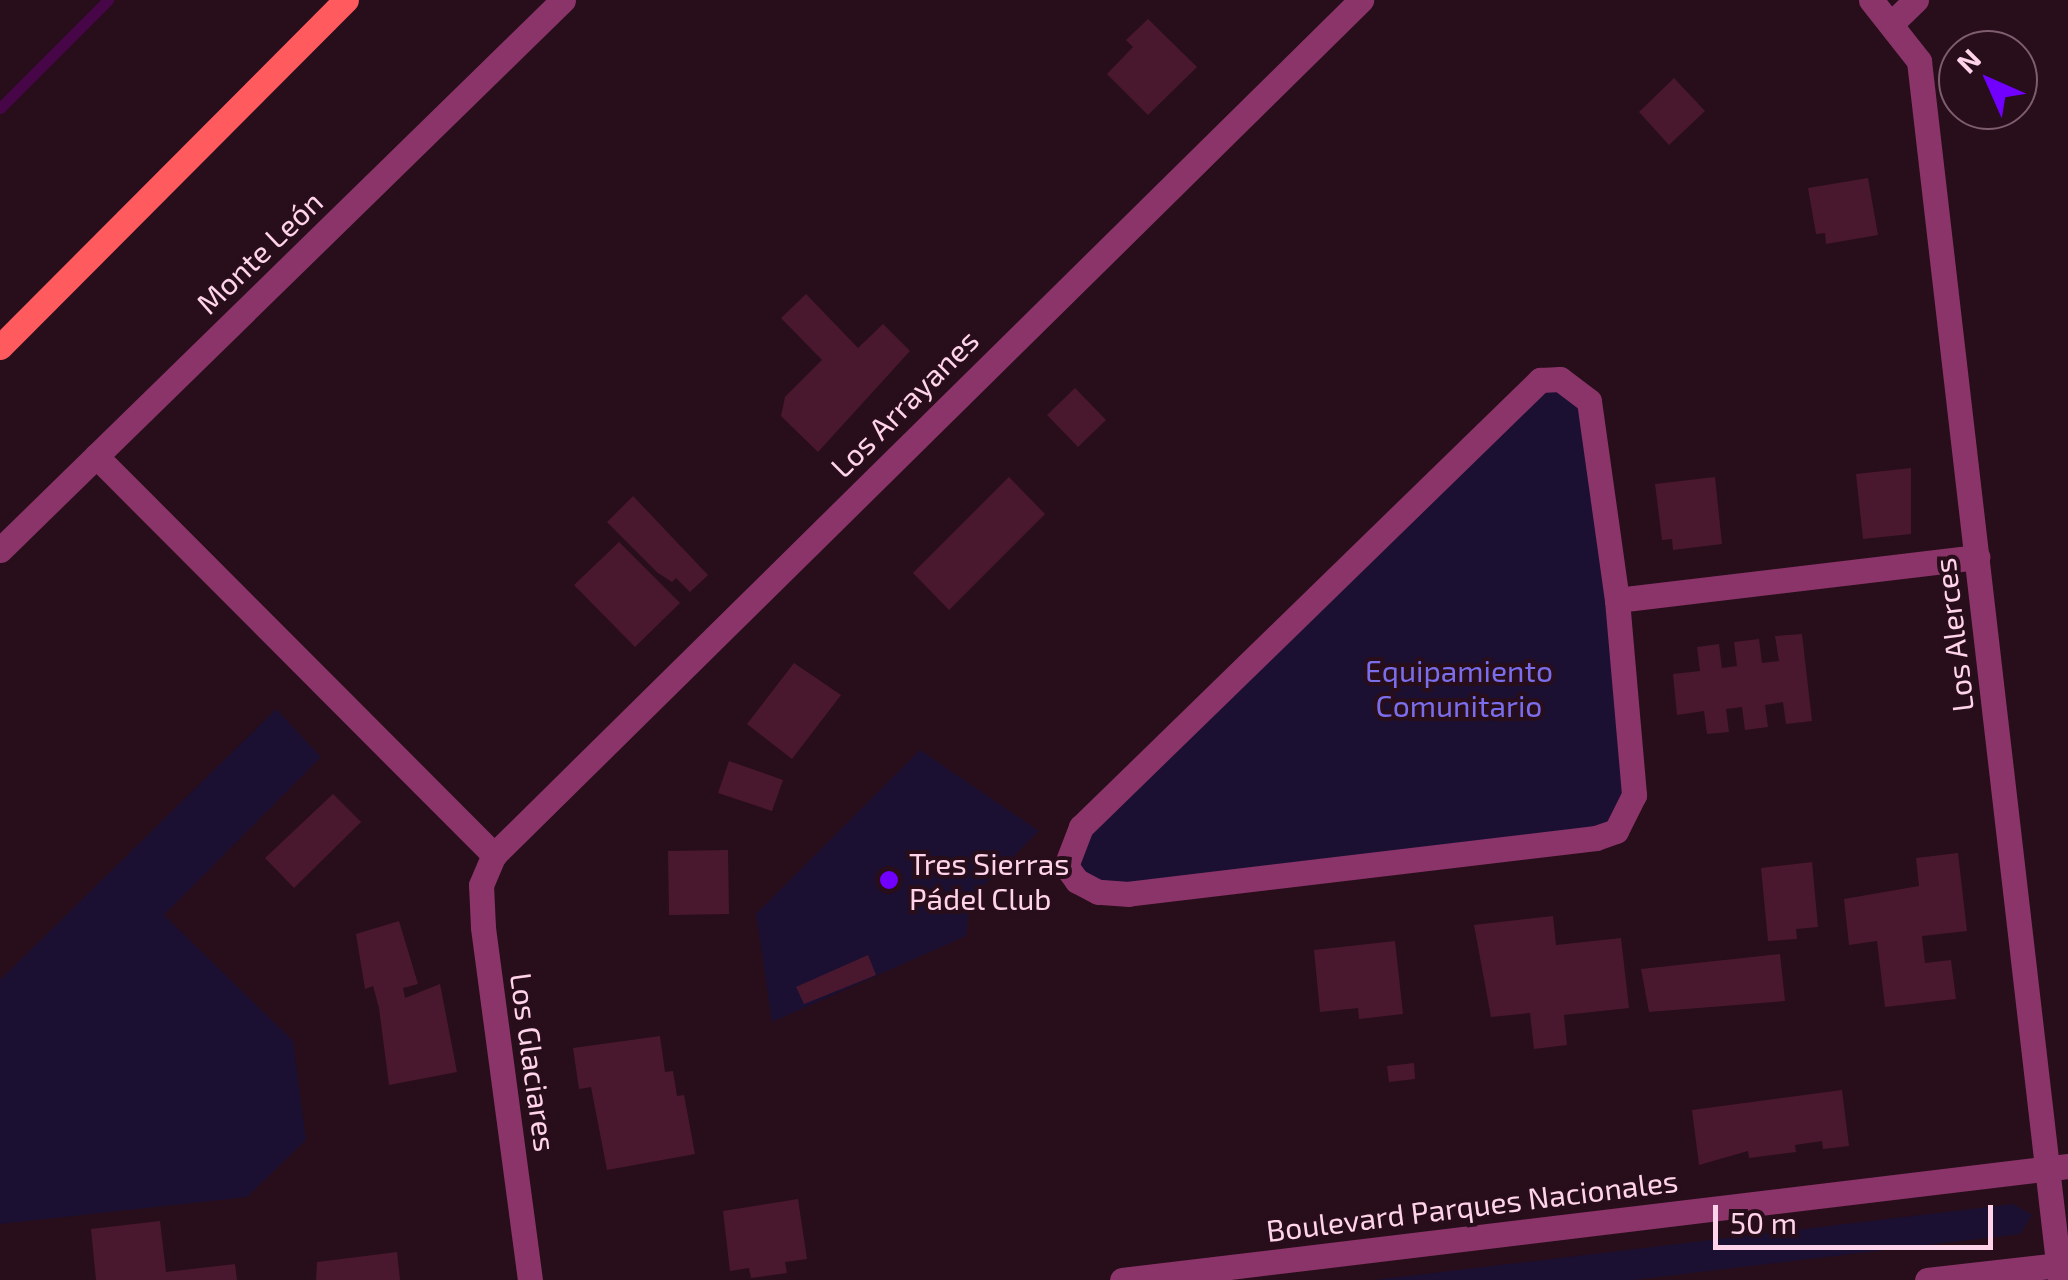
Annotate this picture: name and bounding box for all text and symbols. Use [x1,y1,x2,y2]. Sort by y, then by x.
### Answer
north arrow [1938,30,2038,130]
text: N [1949,41,1987,79]
street label: Monte León [189,183,329,321]
street label: Los Arrayanes [823,322,985,484]
street label: Los Alerces [1926,556,1980,714]
park label: Equipamiento Comunitario [1365,652,1553,722]
place label: Tres Sierras Pádel Club [909,845,1069,916]
marker: Tres Sierras Pádel Club [878,869,900,891]
street label: Los Glaciares [504,970,564,1154]
street label: Boulevard Parques Nacionales [1264,1162,1680,1248]
scale bar [1718,1185,1998,1247]
text: 50 m [1730,1204,1797,1240]

